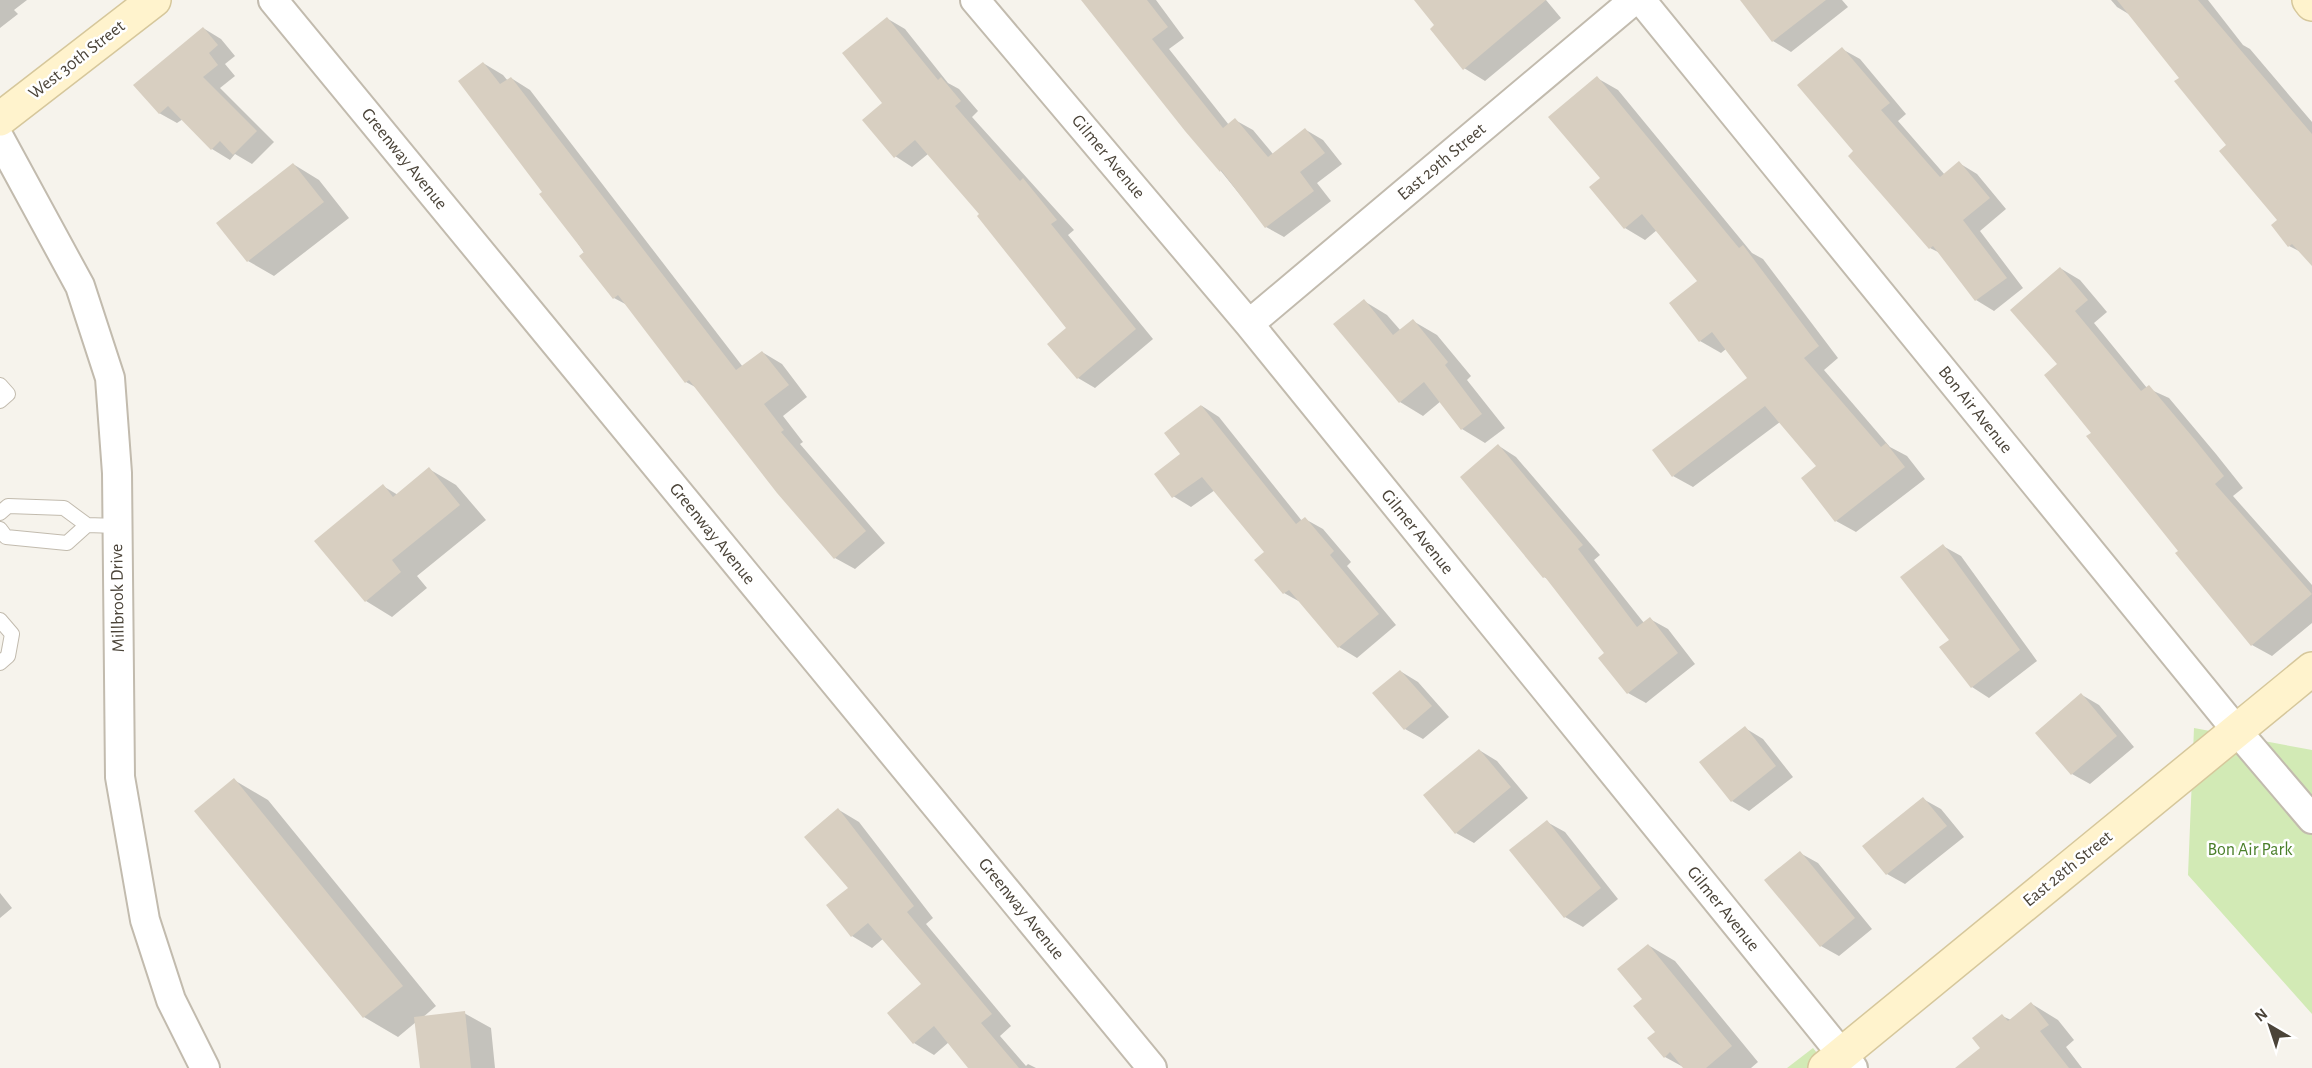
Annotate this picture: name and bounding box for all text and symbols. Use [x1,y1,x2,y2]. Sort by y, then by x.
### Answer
street label: West 30th Street [26,17,129,103]
street label: Greenway Avenue [358,105,450,213]
street label: Gilmer Avenue [1068,112,1148,202]
street label: East 29th Street [1394,120,1490,204]
street label: Bon Air Avenue [1935,363,2015,457]
street label: Greenway Avenue [666,480,758,588]
street label: Gilmer Avenue [1377,486,1457,578]
street label: Millbrook Drive [108,544,128,652]
street label: East 28th Street [2020,827,2116,910]
park label: Bon Air Park [2207,841,2293,859]
street label: Greenway Avenue [975,855,1067,963]
street label: Gilmer Avenue [1683,863,1763,955]
north arrow [2240,996,2300,1056]
text: N [2252,1005,2271,1025]

